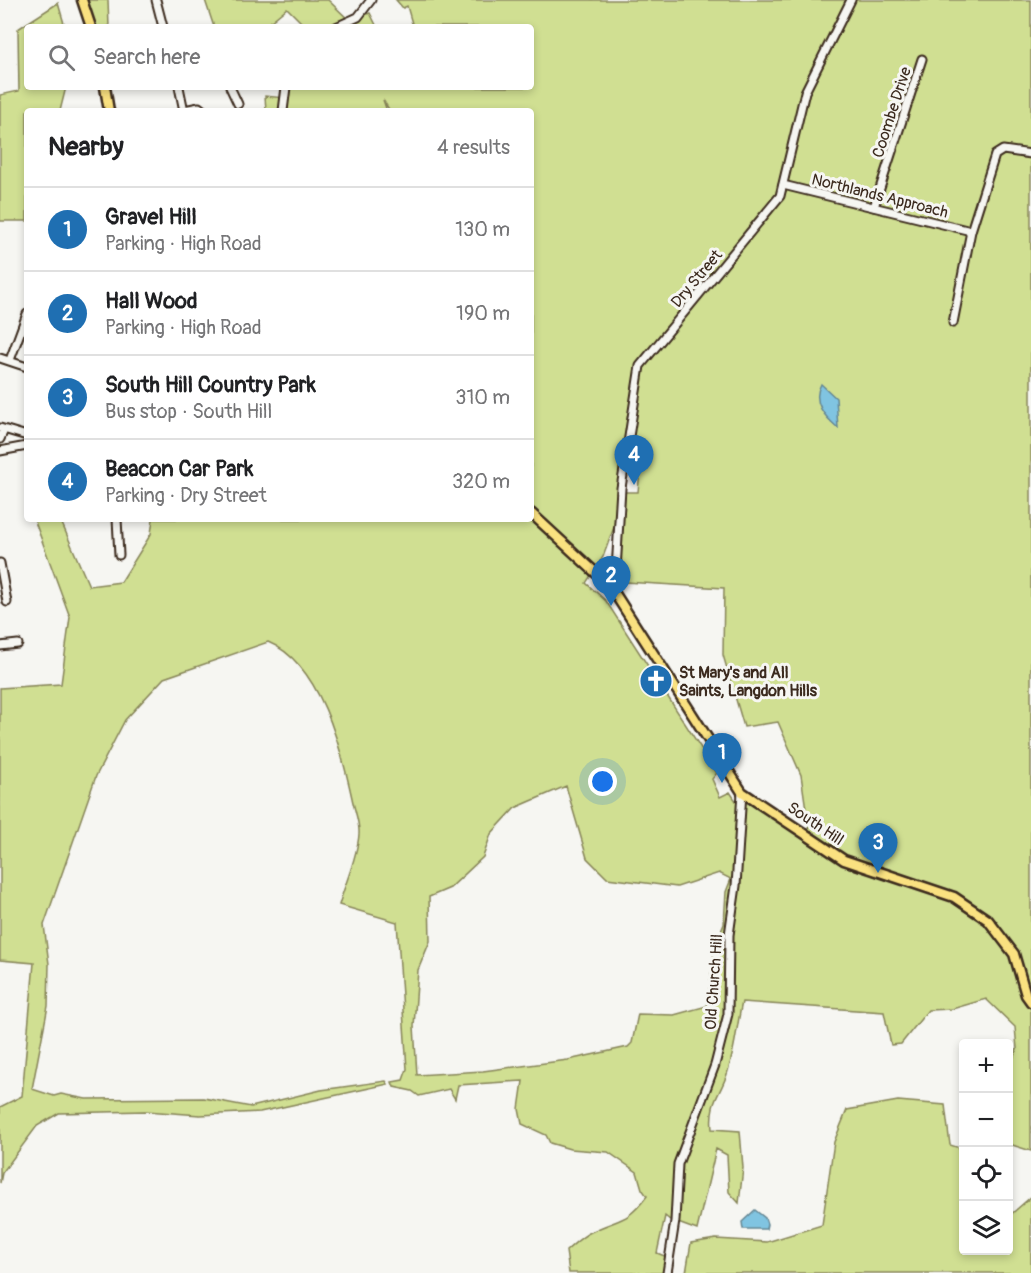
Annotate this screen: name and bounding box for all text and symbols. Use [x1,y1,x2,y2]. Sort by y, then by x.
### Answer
search box [24,24,534,90]
icon: search [45,41,78,74]
text: Search here [93,43,200,71]
street label: Coombe Drive [868,64,916,160]
text: Nearby [48,131,124,163]
text: 4 results [437,135,510,160]
street label: Northlands Approach [809,169,950,223]
text: Gravel Hill [105,203,197,231]
text: 1 [64,217,71,242]
text: 130 m [455,217,510,242]
text: Parking · High Road [105,231,262,256]
street label: Dry Street [667,245,727,312]
text: Hall Wood [105,287,198,315]
text: 2 [62,301,73,326]
text: 190 m [456,301,510,326]
text: Parking · High Road [105,315,262,340]
text: South Hill Country Park [105,371,316,399]
text: 3 [62,385,73,410]
text: 310 m [455,385,510,410]
text: Bus stop · South Hill [105,399,272,424]
pin: 4 [614,436,654,485]
text: Beacon Car Park [105,455,253,483]
text: 4 [62,469,73,494]
text: 320 m [452,469,510,494]
text: Parking · Dry Street [105,483,267,508]
pin: 2 [592,556,630,606]
church icon: St Mary's and All Saints, Langdon Hills [638,663,674,699]
place label: St Mary's and All Saints, Langdon Hills [679,663,818,701]
pin: 1 [702,734,742,783]
your location [588,767,617,796]
street label: South Hill [783,798,848,850]
pin: 3 [858,824,898,873]
street label: Old Church Hill [701,933,727,1031]
map controls [959,1039,1013,1255]
button: + [959,1039,1013,1093]
button: − [959,1093,1013,1147]
button: locate [959,1147,1013,1201]
button: layers [959,1201,1013,1255]

